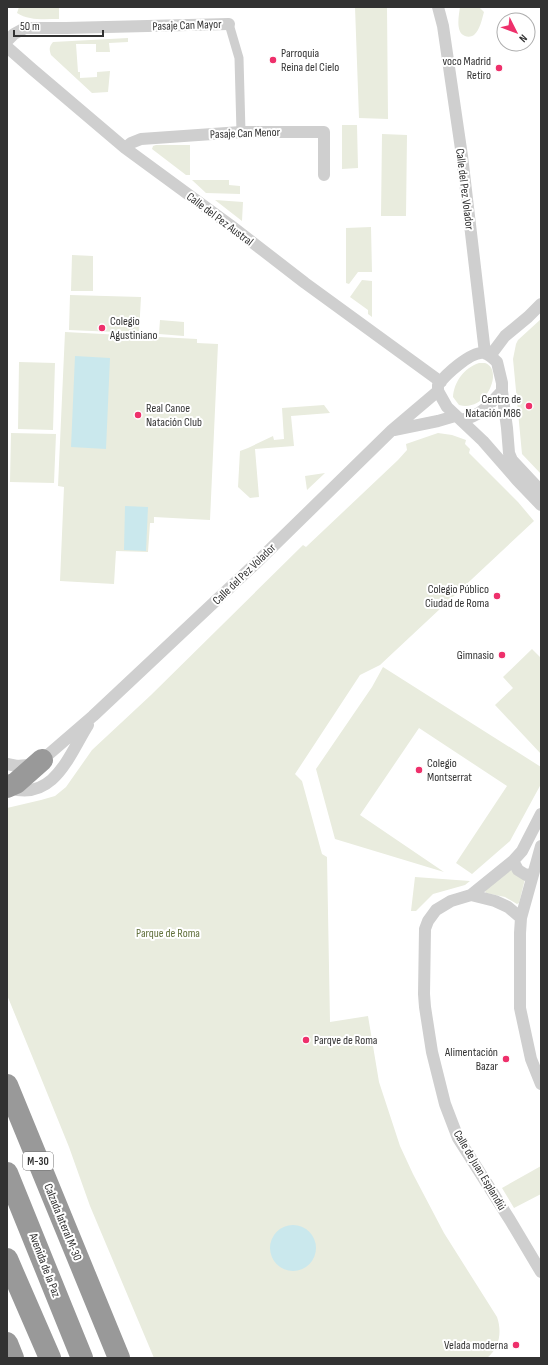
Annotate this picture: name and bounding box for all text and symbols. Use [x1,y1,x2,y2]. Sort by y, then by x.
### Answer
scale bar [14,12,103,38]
north arrow [496,12,536,52]
street label: Pasaje Can Mayor [152,17,222,34]
text: 50 m [20,19,40,34]
text: N [516,32,530,45]
place label: Parroquia Reina del Cielo [281,46,339,75]
place label: voco Madrid Retiro [442,54,491,83]
marker: Parroquia Reina del Cielo [268,55,278,65]
marker: voco Madrid Retiro [494,63,504,73]
street label: Pasaje Can Menor [210,125,281,142]
street label: Calle del Pez Volador [452,148,477,231]
street label: Calle del Pez Austral [183,189,256,249]
place label: Colegio Agustiniano [109,314,157,343]
marker: Colegio Agustiniano [97,323,107,333]
place label: Centro de Natación M86 [465,392,521,421]
place label: Real Canoe Natación Club [146,401,202,430]
marker: Centro de Natación M86 [524,401,534,411]
marker: Real Canoe Natación Club [133,410,143,420]
street label: Calle del Pez Volador [210,540,279,608]
place label: Colegio Público Ciudad de Roma [425,582,489,611]
marker: Colegio Público Ciudad de Roma [492,591,502,601]
place label: Gimnasio [457,648,494,663]
marker: Gimnasio [497,650,507,660]
place label: Colegio Montserrat [427,756,472,785]
marker: Colegio Montserrat [414,765,424,775]
park label: Parque de Roma [136,926,200,941]
place label: Parqve de Roma [314,1033,378,1048]
marker: Parqve de Roma [301,1035,311,1045]
place label: Alimentación Bazar [444,1045,499,1074]
marker: Alimentación Bazar [501,1054,511,1064]
street label: Calle de Juan Esplandiú [450,1127,509,1213]
road number: M-30 [23,1152,53,1170]
street label: Calzada lateral M-30 [40,1181,85,1263]
street label: Avenida de la Paz [25,1230,64,1300]
place label: Velada moderna [444,1338,508,1353]
marker: Velada moderna [511,1340,521,1350]

